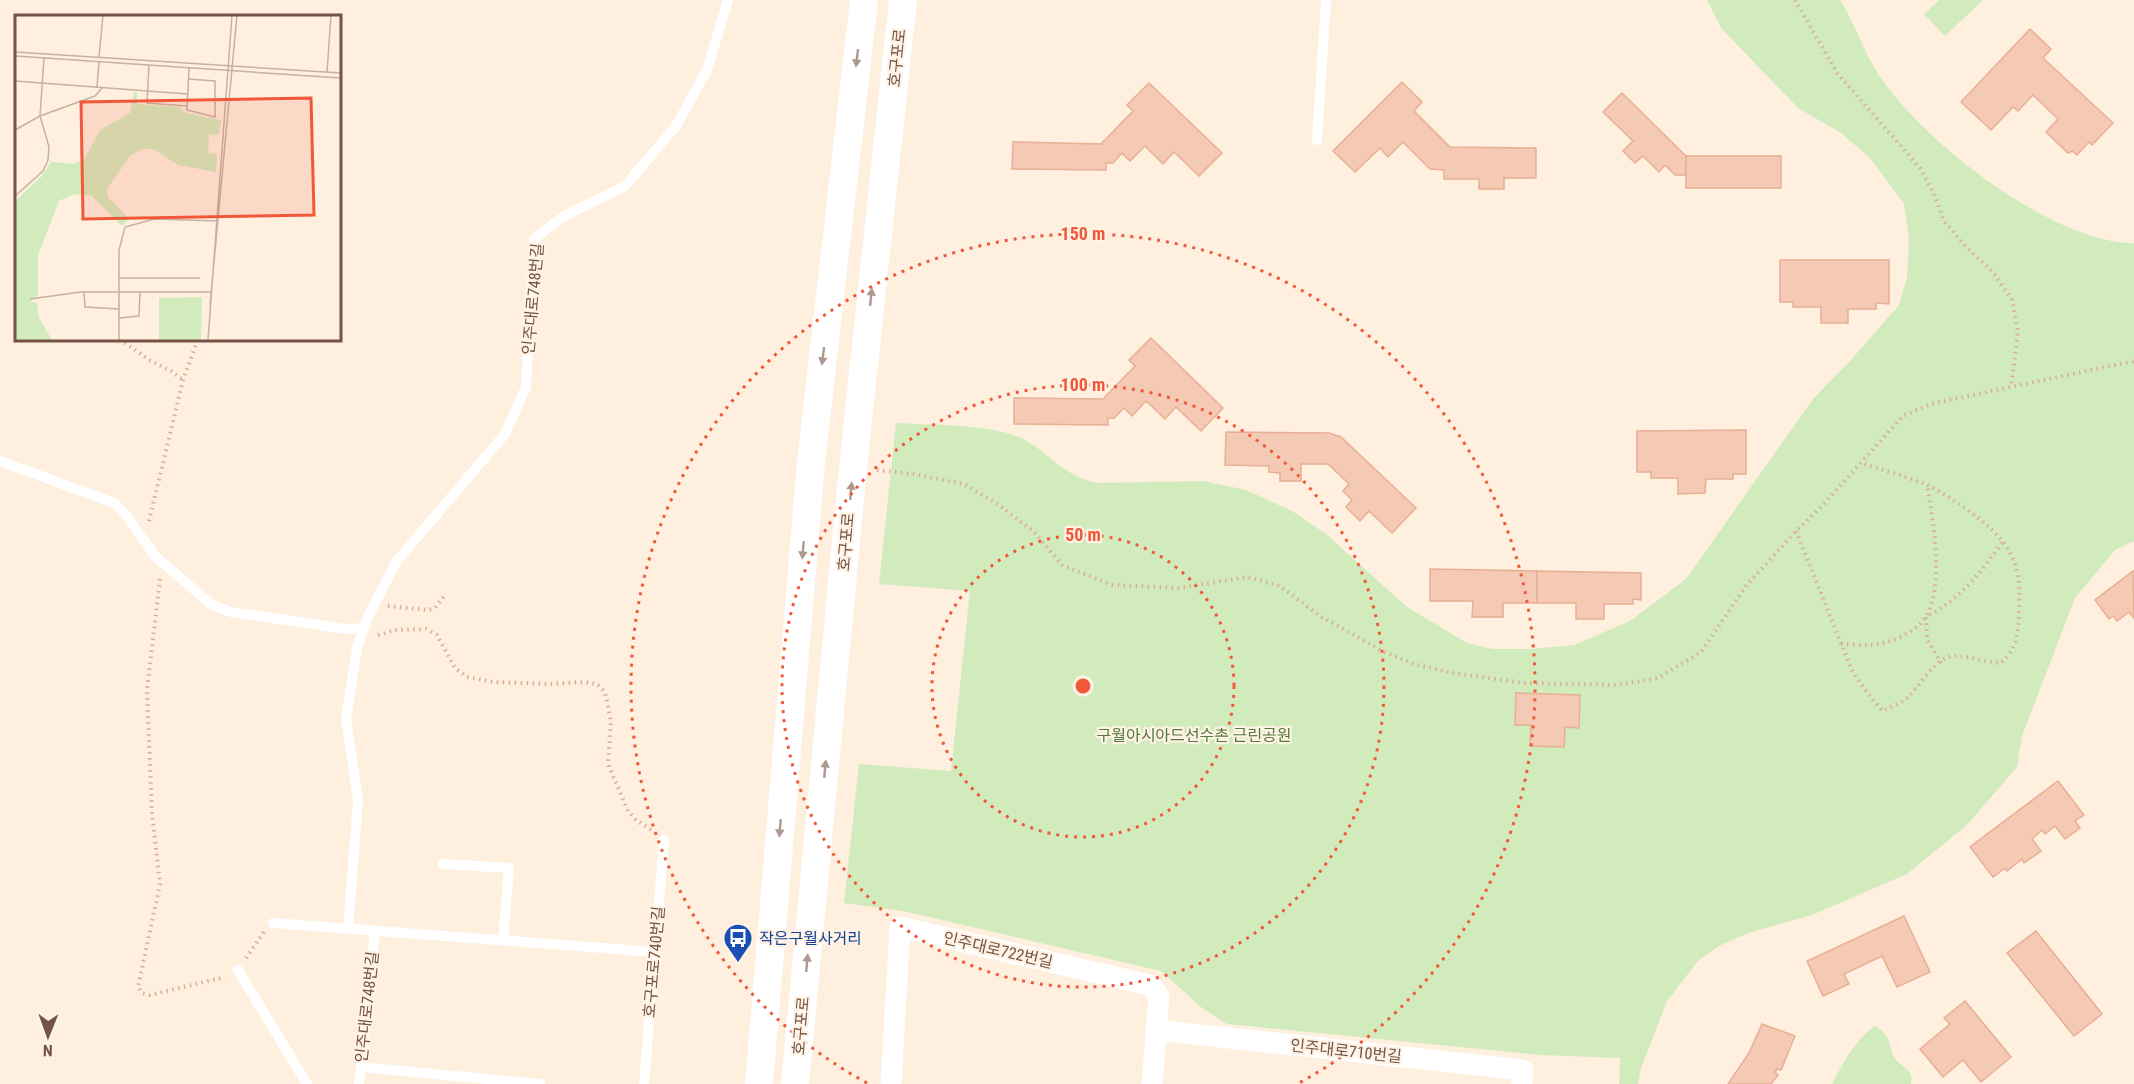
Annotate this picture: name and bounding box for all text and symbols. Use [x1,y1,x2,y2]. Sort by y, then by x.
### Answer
inset map [15,15,340,340]
street label: 호구포로 [884,27,910,88]
one-way arrow [852,49,862,68]
text: 150 m [1061,223,1105,244]
street label: 인주대로748번길 [519,242,547,356]
one-way arrow [866,288,876,307]
one-way arrow [818,347,828,366]
text: 100 m [1061,374,1105,395]
one-way arrow [846,482,856,501]
street label: 호구포로 [834,512,858,572]
text: 50 m [1065,524,1101,545]
one-way arrow [799,541,808,560]
centre of rings [1073,676,1093,696]
park label: 구월아시아드선수촌 근린공원 [1096,726,1292,745]
one-way arrow [820,759,830,778]
one-way arrow [775,819,785,838]
street label: 호구포로740번길 [640,905,668,1019]
bus stop icon: 작은구월사거리 [722,922,754,964]
street label: 인주대로722번길 [941,928,1055,972]
place label: 작은구월사거리 [759,929,862,948]
street label: 인주대로748번길 [352,950,382,1064]
one-way arrow [802,953,812,972]
street label: 호구포로 [789,996,813,1056]
north arrow [18,1006,78,1066]
street label: 인주대로710번길 [1289,1036,1403,1066]
text: N [43,1041,53,1060]

